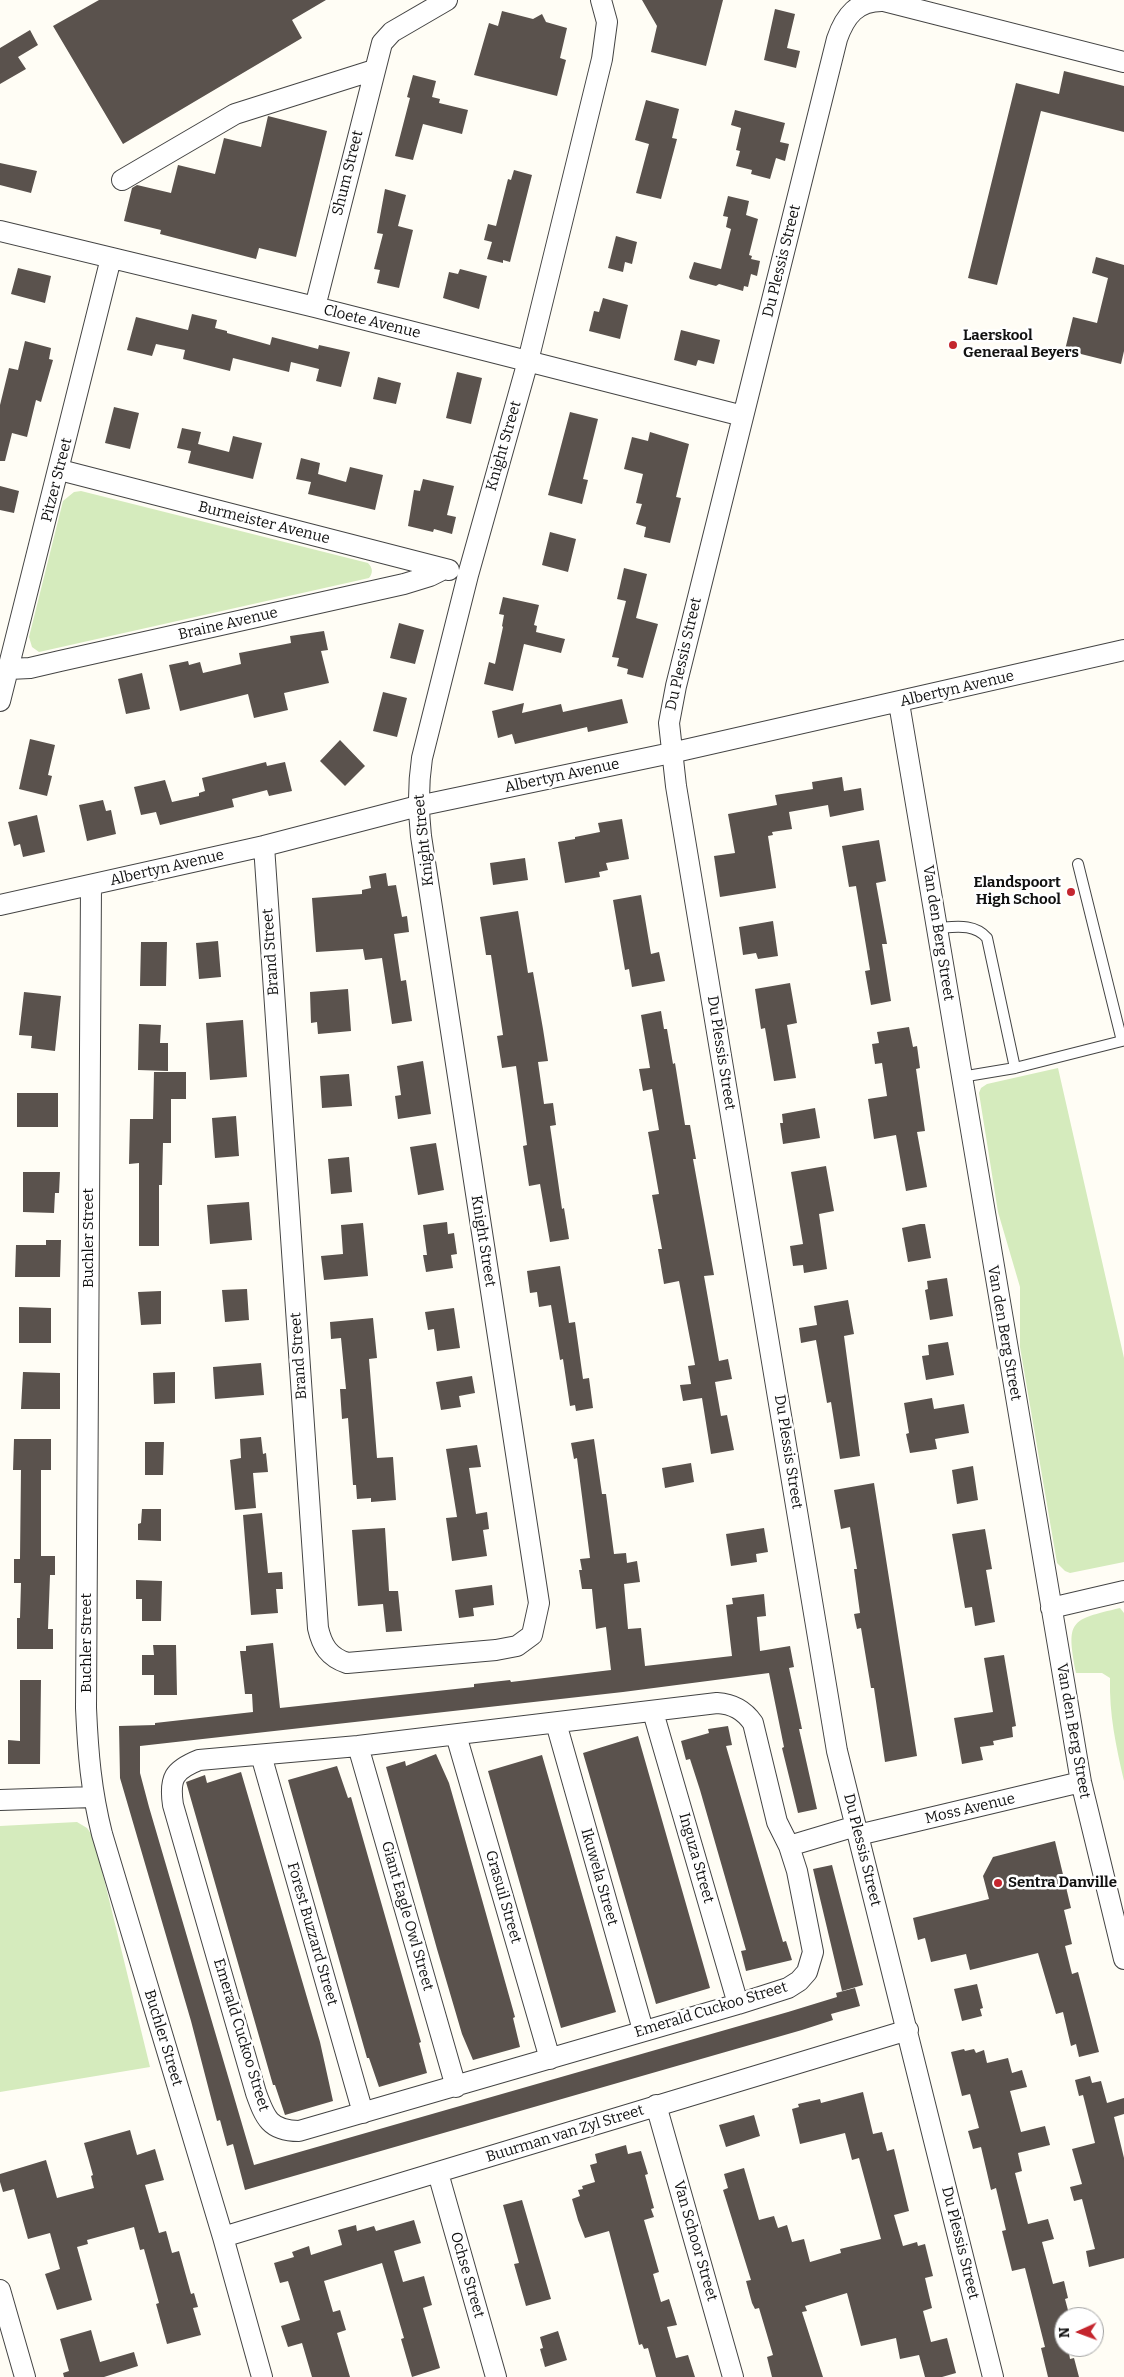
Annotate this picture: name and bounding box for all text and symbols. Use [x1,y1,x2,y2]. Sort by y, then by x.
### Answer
street label: Shum Street [329,128,367,218]
street label: Du Plessis Street [759,203,805,319]
street label: Cloete Avenue [322,301,422,343]
place label: Laerskool Generaal Beyers [963,327,1079,362]
marker: Laerskool Generaal Beyers [947,339,959,351]
street label: Knight Street [483,399,525,493]
street label: Pitzer Street [38,436,76,524]
street label: Burmeister Avenue [196,498,332,548]
street label: Du Plessis Street [662,596,706,712]
street label: Braine Avenue [176,604,280,644]
street label: Albertyn Avenue [898,667,1016,711]
street label: Albertyn Avenue [503,755,621,797]
street label: Knight Street [410,793,438,887]
street label: Albertyn Avenue [108,846,226,890]
street label: Van den Berg Street [918,864,958,1002]
place label: Elandspoort High School [973,874,1061,909]
marker: Elandspoort High School [1065,886,1077,898]
street label: Brand Street [259,908,283,996]
street label: Du Plessis Street [703,995,739,1111]
street label: Buchler Street [80,1188,98,1288]
street label: Knight Street [467,1194,499,1288]
street label: Van den Berg Street [983,1264,1025,1402]
street label: Brand Street [287,1312,311,1400]
street label: Du Plessis Street [770,1394,806,1510]
street label: Buchler Street [78,1593,96,1693]
street label: Van den Berg Street [1052,1662,1094,1800]
street label: Moss Avenue [923,1790,1017,1828]
street label: Du Plessis Street [839,1792,885,1908]
street label: Inguza Street [675,1811,717,1905]
street label: Ikuwela Street [577,1826,621,1928]
street label: Giant Eagle Owl Street [377,1839,437,1993]
street label: Grasuil Street [481,1848,525,1946]
street label: Forest Buzzard Street [283,1860,341,2008]
place label: Sentra Danville [1008,1874,1117,1892]
marker: Sentra Danville [992,1877,1004,1889]
street label: Emerald Cuckoo Street [209,1956,273,2114]
street label: Emerald Cuckoo Street [632,1978,790,2042]
street label: Buchler Street [140,1988,186,2088]
street label: Buurman van Zyl Street [484,2101,646,2167]
street label: Van Schoor Street [669,2179,721,2303]
street label: Du Plessis Street [937,2185,983,2301]
street label: Ochse Street [446,2230,488,2320]
north arrow [1054,2307,1104,2357]
text: N [1056,2327,1073,2338]

